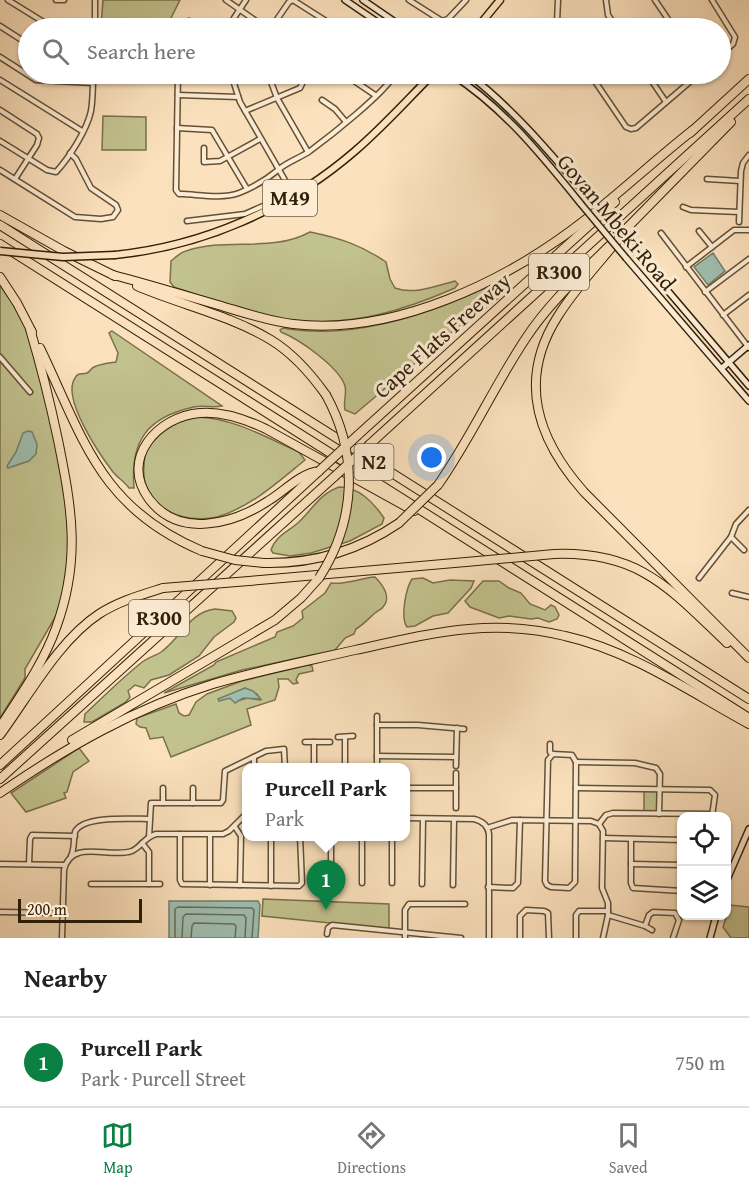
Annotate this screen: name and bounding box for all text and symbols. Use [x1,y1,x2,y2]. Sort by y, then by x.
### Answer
search box [18,18,731,84]
icon: search [39,35,72,68]
text: Search here [87,35,196,67]
street label: Govan Mbeki Road [550,147,684,298]
road number: M49 [263,180,317,216]
road number: R300 [529,254,589,290]
street label: Cape Flats Freeway [366,265,518,405]
your location [417,443,446,472]
road number: N2 [354,444,394,480]
road number: R300 [129,600,189,636]
popup [242,763,410,841]
text: Purcell Park [265,772,387,804]
text: Park [265,804,304,833]
map controls [677,812,731,920]
button: locate [677,812,731,866]
pin: 1 [306,860,346,910]
button: layers [677,866,731,920]
scale bar [18,896,142,924]
text: 200 m [27,897,67,921]
text: Nearby [24,958,107,997]
text: Purcell Park [81,1032,202,1064]
text: 1 [38,1048,49,1077]
text: 750 m [675,1048,725,1077]
text: Park · Purcell Street [81,1064,246,1093]
tab: Map [101,1119,134,1179]
tab: Directions [337,1119,406,1179]
tab: Saved [609,1119,648,1179]

